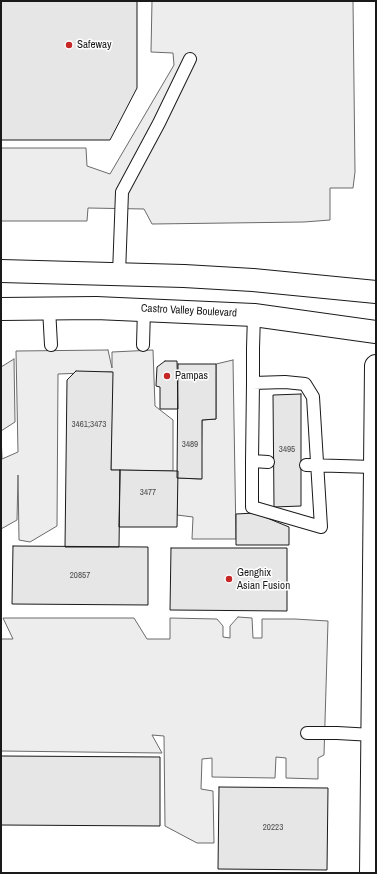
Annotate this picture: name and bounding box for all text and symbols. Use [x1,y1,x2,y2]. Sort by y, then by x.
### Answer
place label: Safeway [77,38,112,52]
marker: Safeway [64,40,74,50]
street label: Castro Valley Boulevard [141,302,237,320]
place label: Pampas [175,369,208,383]
marker: Pampas [162,371,172,381]
house number: 3461;3473 [72,420,106,430]
house number: 3489 [182,440,198,450]
house number: 3495 [279,445,295,455]
house number: 3477 [140,488,156,498]
place label: Genghix Asian Fusion [237,566,290,592]
house number: 20857 [70,571,90,581]
marker: Genghix Asian Fusion [224,574,234,584]
house number: 20223 [263,823,283,833]

